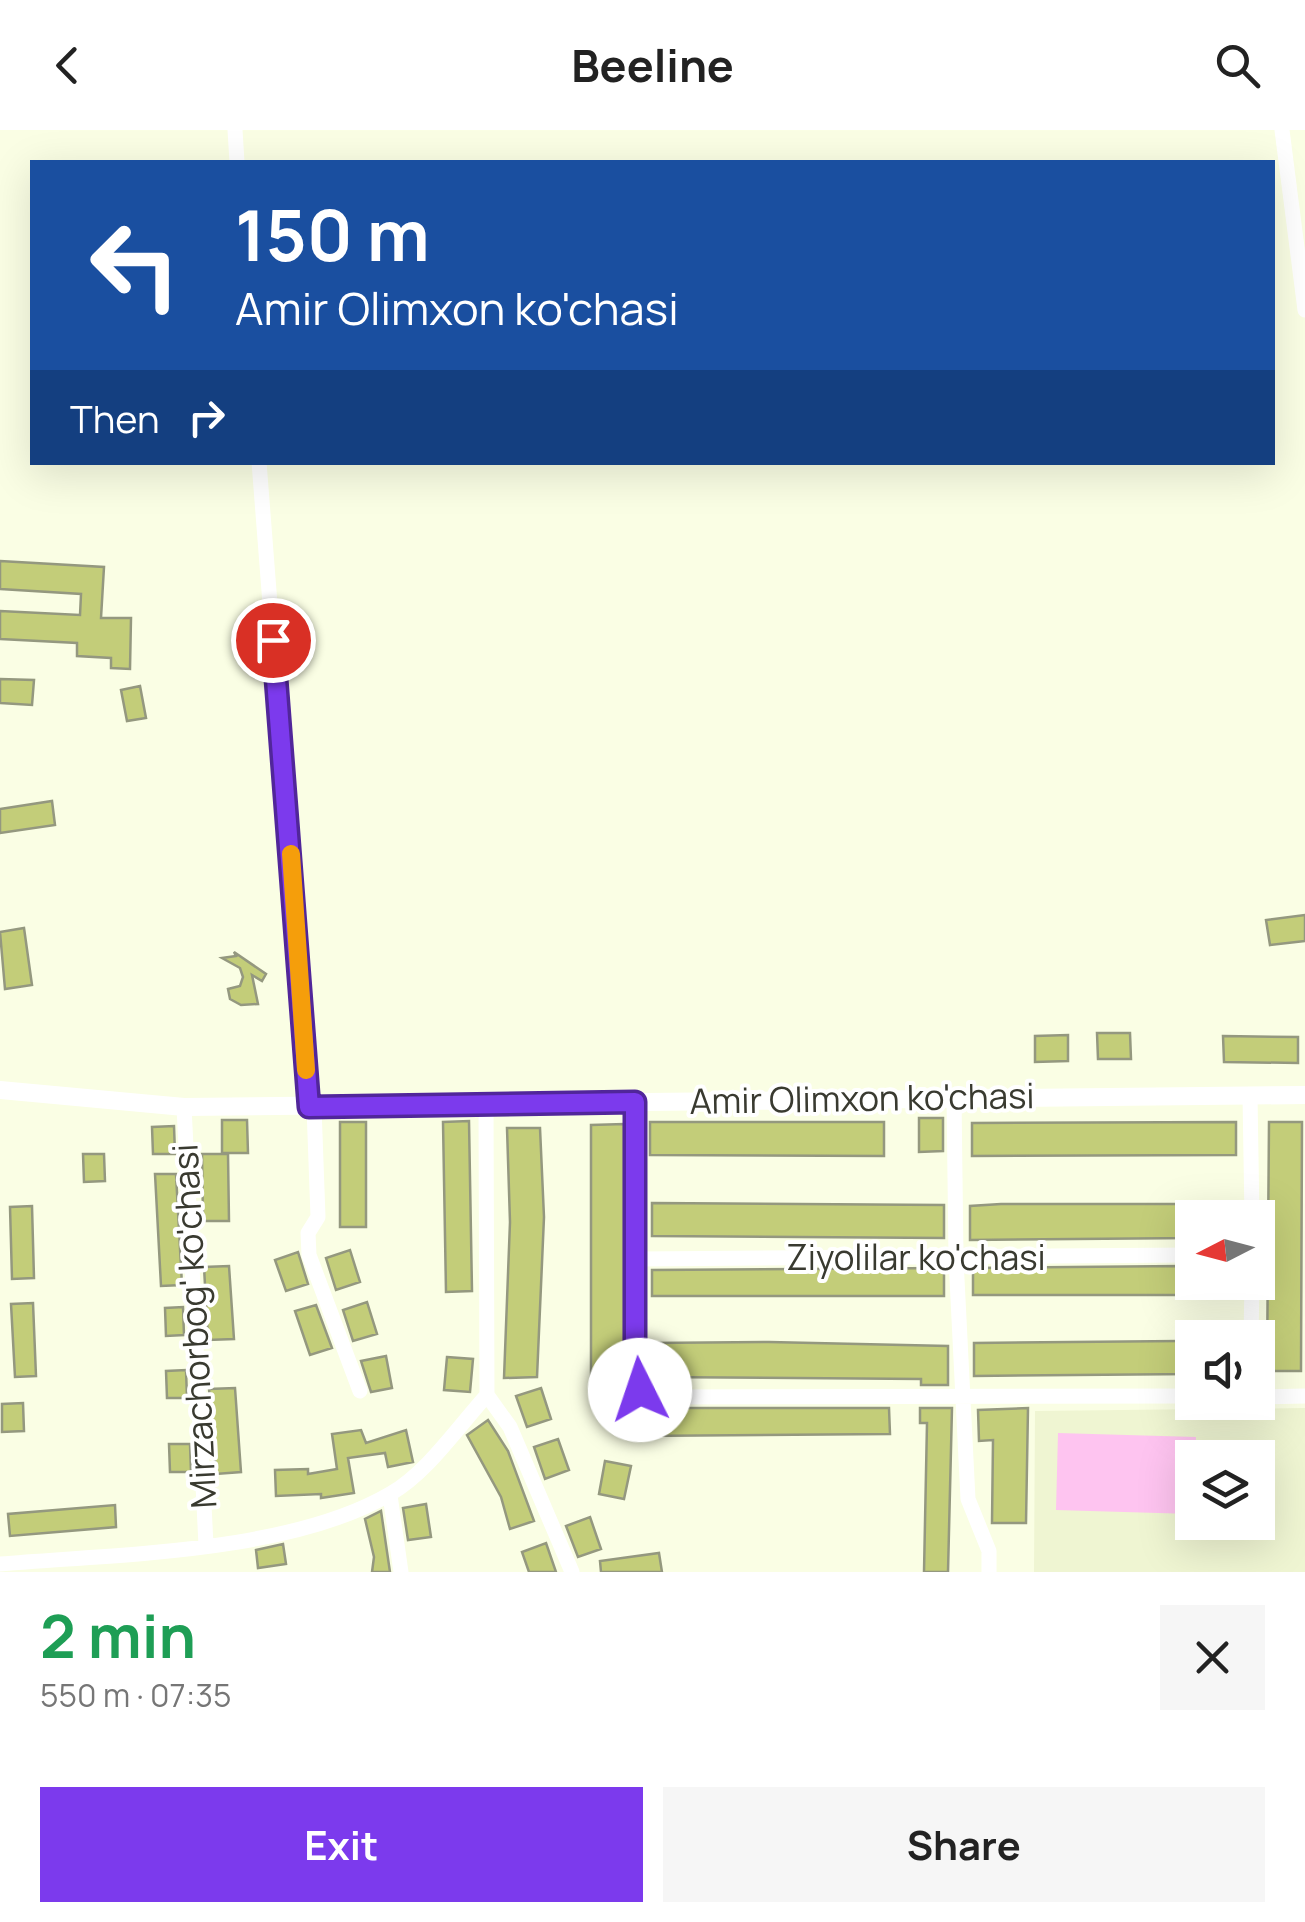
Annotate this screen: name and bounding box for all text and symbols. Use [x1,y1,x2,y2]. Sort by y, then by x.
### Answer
text: Beeline [571,34,734,96]
icon: back [40,38,95,93]
icon: search [1210,38,1265,93]
text: 150 m [235,186,430,282]
icon: left [70,200,200,330]
text: Amir Olimxon ko'chasi [235,277,679,339]
icon: right [179,390,234,445]
text: Then [70,392,159,444]
pin [231,598,316,683]
icon: arrive [246,613,301,668]
street label: Amir Olimxon ko'chasi [689,1071,1035,1125]
street label: Mirzachorbog' ko'chasi [160,1143,228,1510]
north arrow [1175,1200,1275,1300]
map controls [1175,1200,1275,1540]
street label: Ziyolilar ko'chasi [786,1233,1046,1281]
button: sound [1175,1320,1275,1420]
position arrow [588,1338,692,1442]
button: layers [1175,1440,1275,1540]
text: 2 min [40,1594,196,1676]
button: close [1160,1605,1265,1710]
text: 550 m · 07:35 [40,1673,231,1717]
button: Exit [40,1787,643,1902]
button: Share [663,1787,1265,1902]

